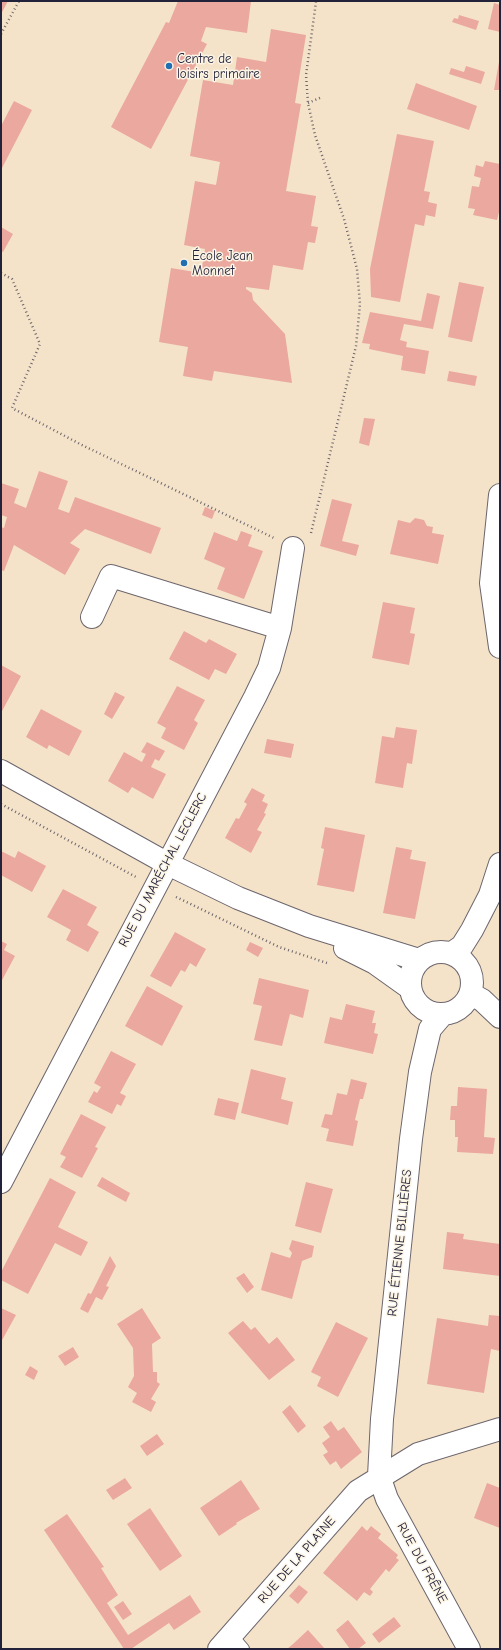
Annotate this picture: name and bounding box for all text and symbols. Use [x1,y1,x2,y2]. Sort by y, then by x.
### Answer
place label: Centre de loisirs primaire [177,51,260,82]
marker: Centre de loisirs primaire [164,61,174,71]
place label: École Jean Monnet [192,248,253,279]
marker: École Jean Monnet [179,258,189,268]
street label: RUE DU MARÉCHAL LECLERC [116,790,210,950]
street label: RUE ÉTIENNE BILLIÈRES [385,1169,415,1317]
street label: RUE DE LA PLAINE [255,1513,339,1607]
street label: RUE DU FRÊNE [393,1520,451,1606]

